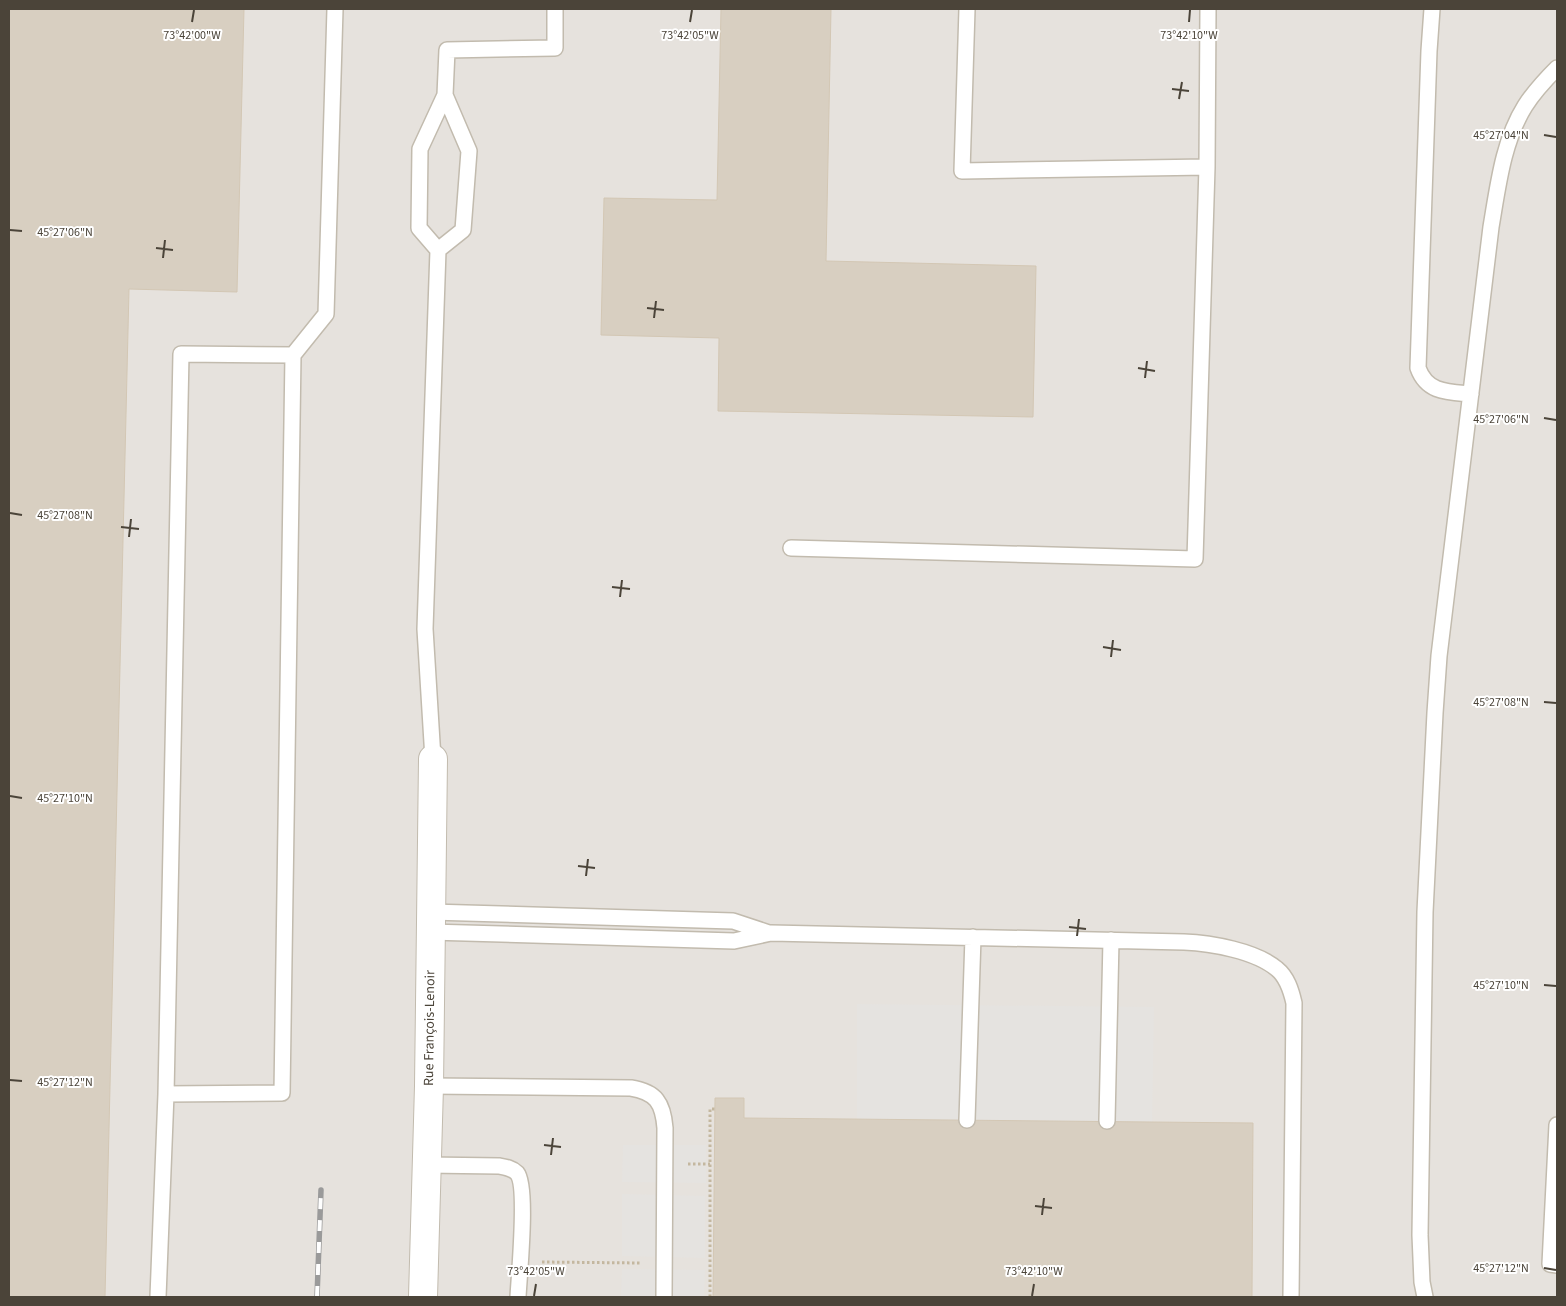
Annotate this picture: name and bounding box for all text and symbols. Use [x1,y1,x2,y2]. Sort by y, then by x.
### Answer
text: 73°42'00"W [163,27,221,44]
text: 73°42'05"W [661,27,719,44]
text: 73°42'10"W [1160,27,1218,44]
text: 45°27'04"N [1473,127,1529,144]
text: 45°27'06"N [37,224,93,241]
text: 45°27'06"N [1473,411,1529,428]
text: 45°27'08"N [37,507,93,524]
text: 45°27'08"N [1473,694,1529,711]
text: 45°27'10"N [37,790,93,807]
street label: Rue François-Lenoir [419,970,440,1086]
text: 45°27'10"N [1473,977,1529,994]
text: 45°27'12"N [37,1074,93,1091]
text: 45°27'12"N [1473,1260,1529,1277]
text: 73°42'05"W [507,1263,565,1280]
text: 73°42'10"W [1005,1263,1063,1280]

